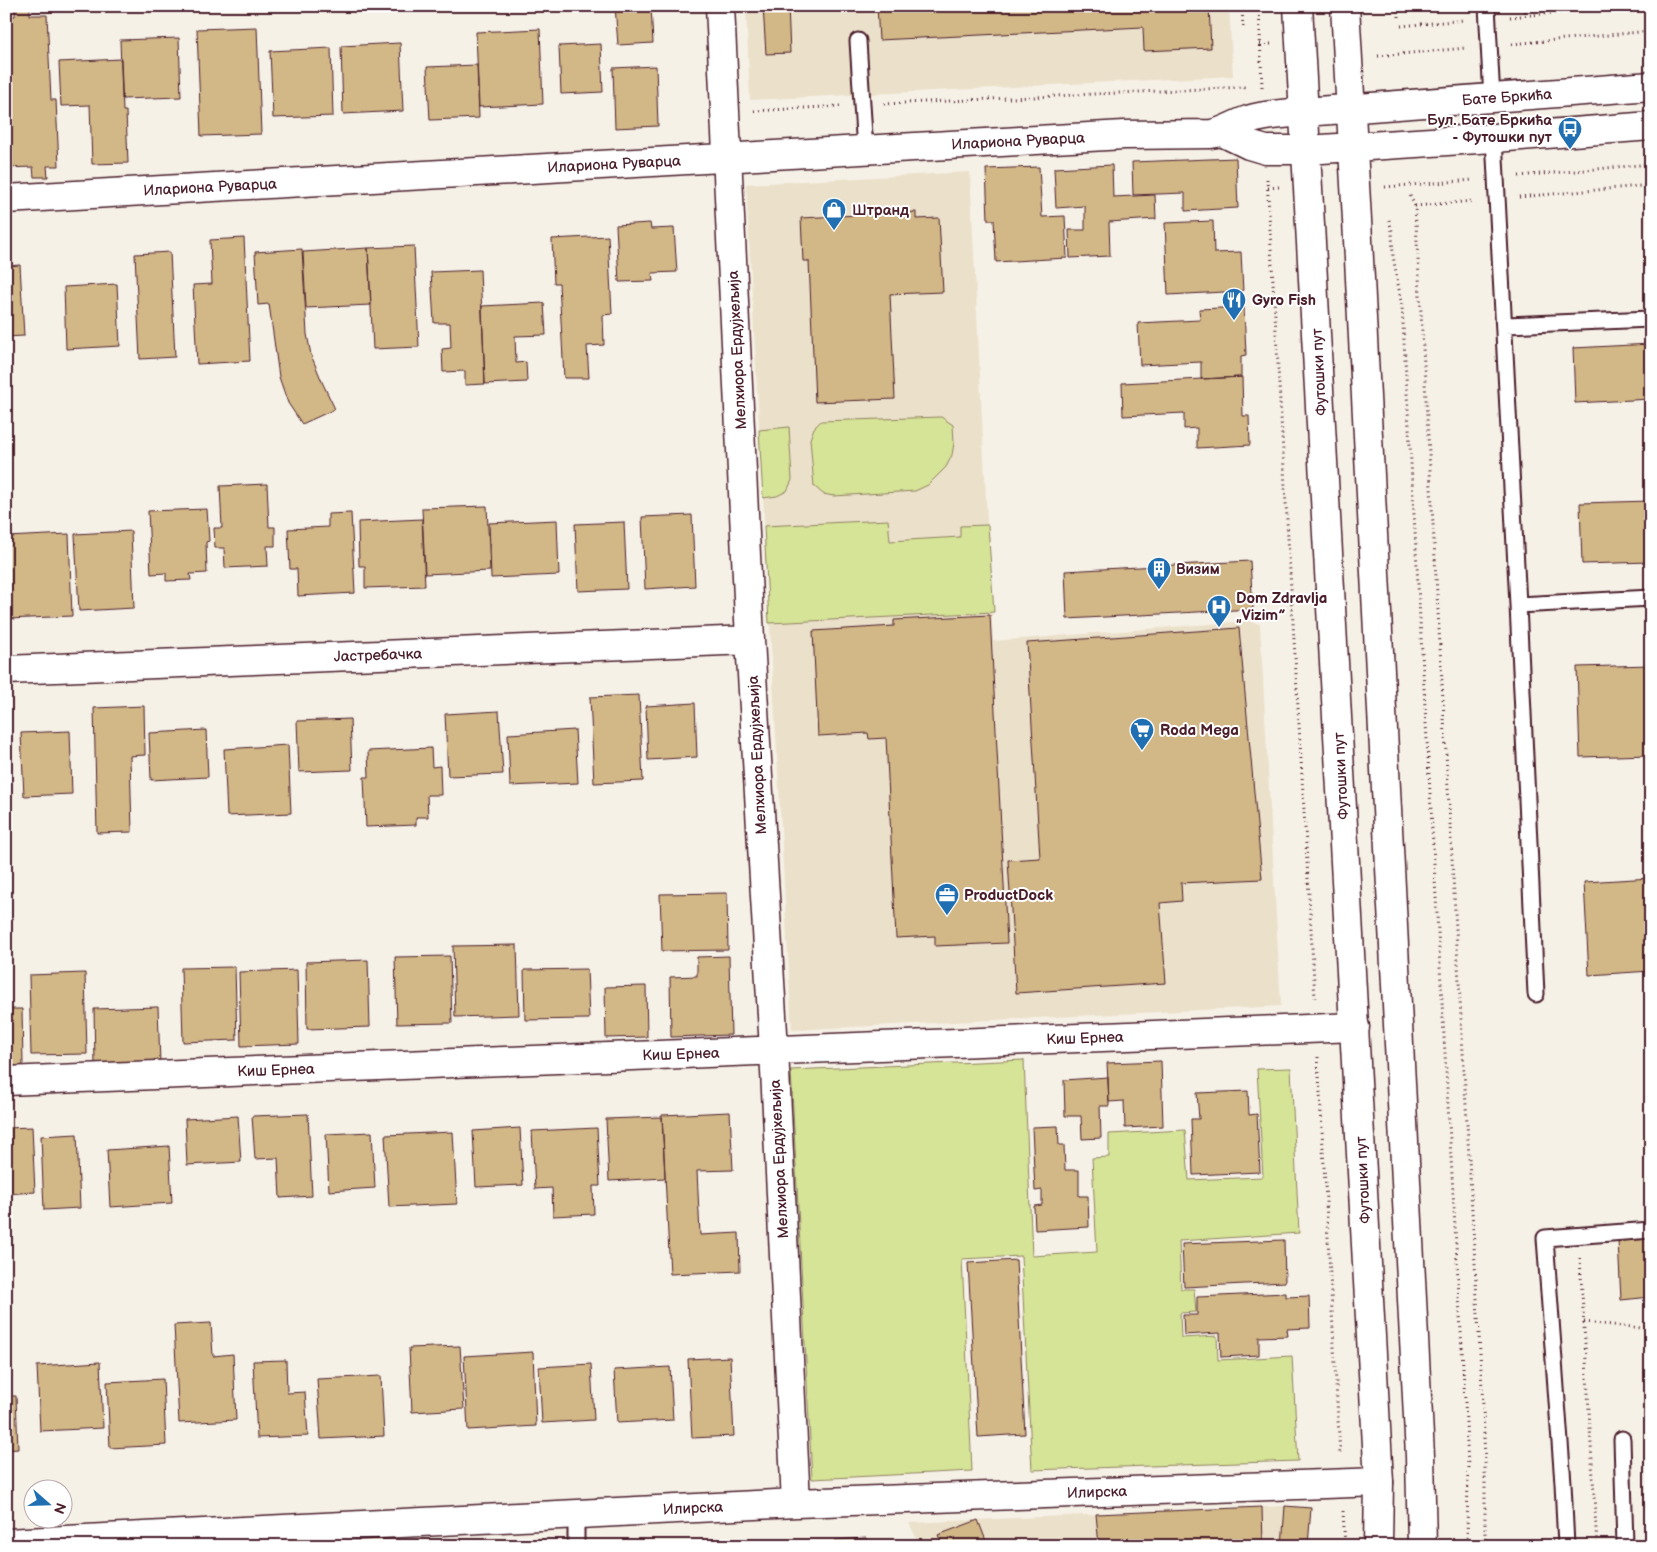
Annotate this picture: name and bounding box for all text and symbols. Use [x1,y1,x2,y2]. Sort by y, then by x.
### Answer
street label: Бате Бркића [1461,85,1553,110]
place label: Бул. Бате Бркића - Футошки пут [1427,111,1553,147]
bus stop icon: Бул. Бате Бркића - Футошки пут [1557,116,1583,150]
street label: Илариона Руварца [951,129,1085,154]
street label: Илариона Руварца [547,152,681,177]
street label: Илариона Руварца [143,175,277,200]
shop icon: Штранд [821,197,847,231]
place label: Штранд [852,201,909,220]
street label: Мелхиора Ердујхељија [724,270,751,430]
restaurant icon: Gyro Fish [1221,287,1247,321]
place label: Gyro Fish [1252,291,1316,310]
street label: Футошки пут [1308,328,1331,416]
building icon: Визим [1146,556,1172,590]
place label: Визим [1176,560,1220,579]
place label: Dom Zdravlja „Vizim” [1236,589,1327,625]
hospital icon: Dom Zdravlja „Vizim” [1206,594,1232,628]
street label: Јастребачка [333,644,423,667]
street label: Мелхиора Ердујхељија [744,675,771,835]
supermarket icon: Roda Mega [1129,717,1155,751]
place label: Roda Mega [1160,721,1239,740]
street label: Футошки пут [1330,732,1353,820]
office icon: ProductDock [934,882,960,916]
place label: ProductDock [964,886,1053,905]
street label: Киш Ернеа [1046,1028,1124,1049]
street label: Киш Ернеа [642,1044,720,1065]
street label: Киш Ернеа [237,1060,315,1081]
street label: Мелхиора Ердујхељија [766,1079,793,1239]
street label: Футошки пут [1352,1136,1375,1224]
north arrow [22,1480,72,1530]
street label: Илирска [1067,1482,1128,1503]
street label: Илирска [662,1497,724,1520]
text: N [50,1500,70,1516]

